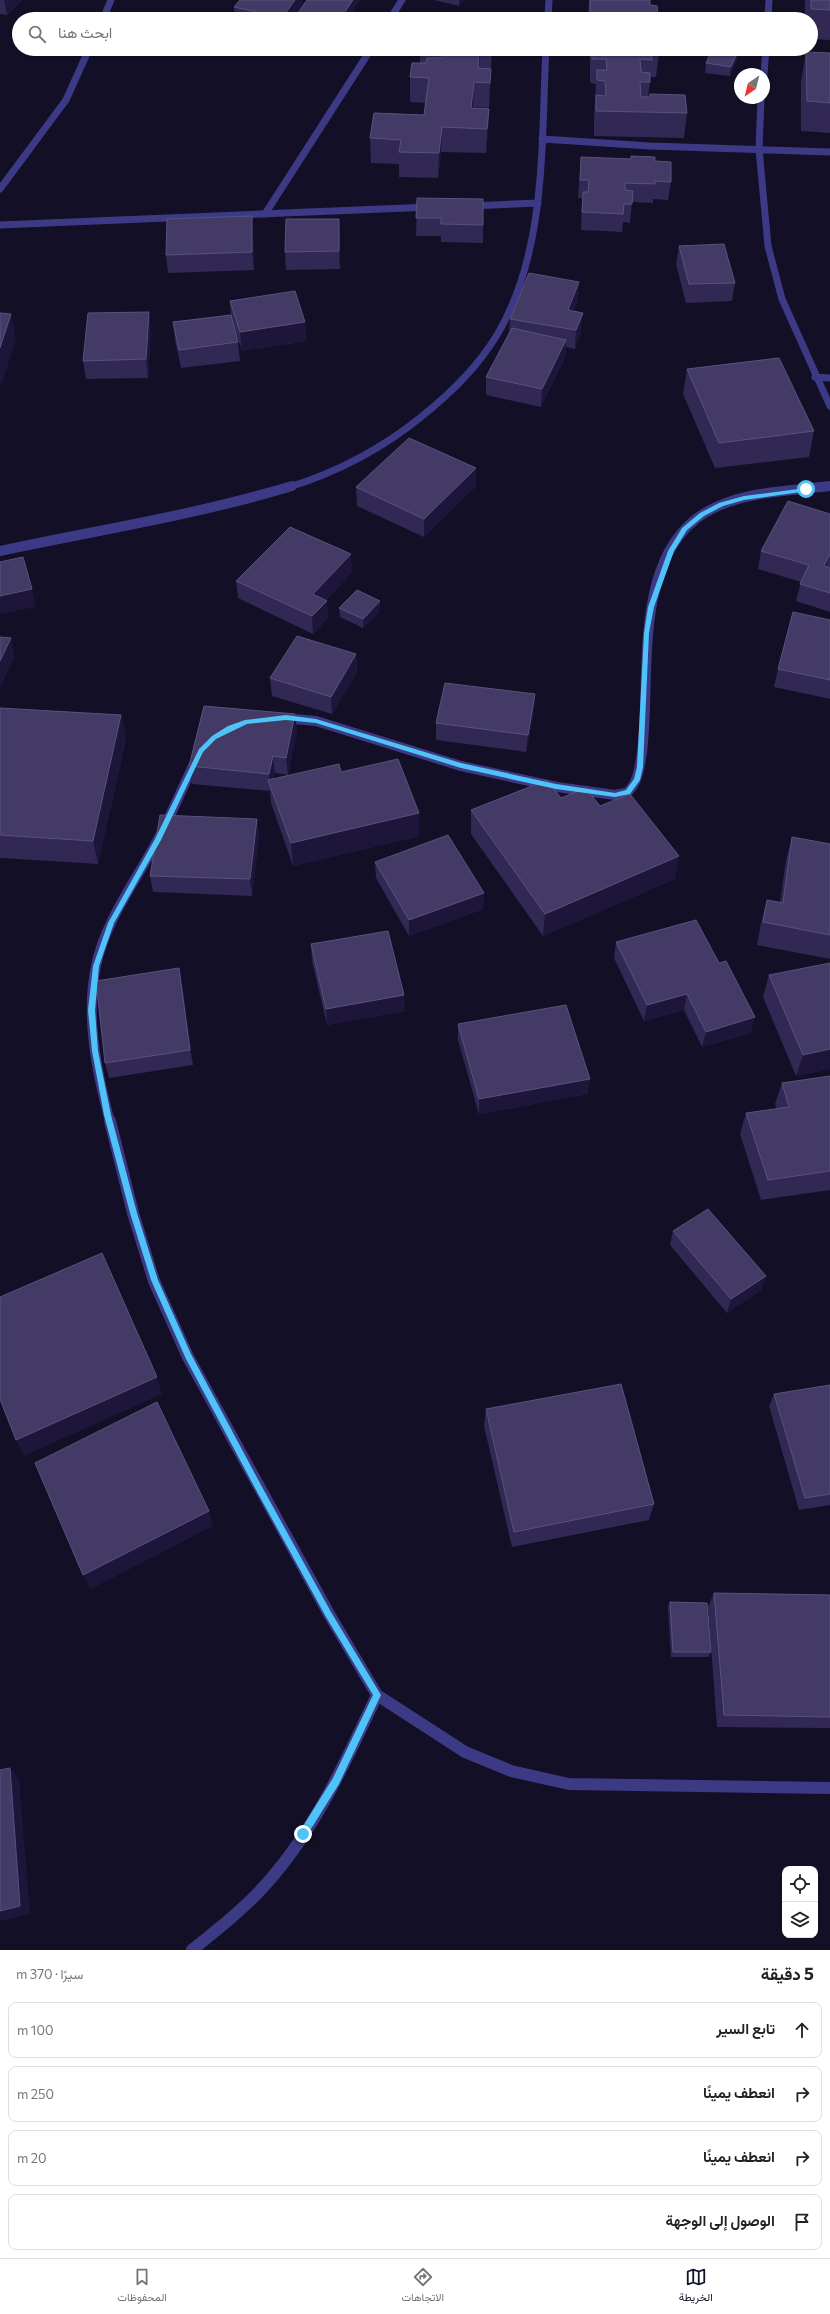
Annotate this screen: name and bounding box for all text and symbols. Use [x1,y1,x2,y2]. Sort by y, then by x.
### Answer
search box [12,12,818,56]
icon: search [26,23,48,45]
text: ابحث هنا [58,23,112,41]
north arrow [734,68,770,104]
route start [797,480,815,498]
route end [294,1825,312,1843]
map controls [782,1866,818,1938]
button: locate [782,1866,818,1902]
button: layers [782,1902,818,1938]
text: 5 دقيقة [761,1963,814,1984]
text: سيرًا · 370 m [16,1966,83,1982]
text: تابع السير [716,2019,775,2037]
icon: ahead [791,2019,813,2041]
text: 100 m [17,2022,53,2038]
text: انعطف يمينًا [703,2083,775,2101]
icon: right [791,2083,813,2105]
text: 250 m [17,2086,54,2102]
text: انعطف يمينًا [703,2147,775,2165]
icon: right [791,2147,813,2169]
text: 20 m [17,2150,47,2166]
text: الوصول إلى الوجهة [666,2211,775,2229]
icon: arrive [791,2211,813,2233]
tab: المحفوظات [117,2266,167,2307]
tab: الاتجاهات [401,2266,444,2307]
tab: الخريطة [679,2266,713,2307]

